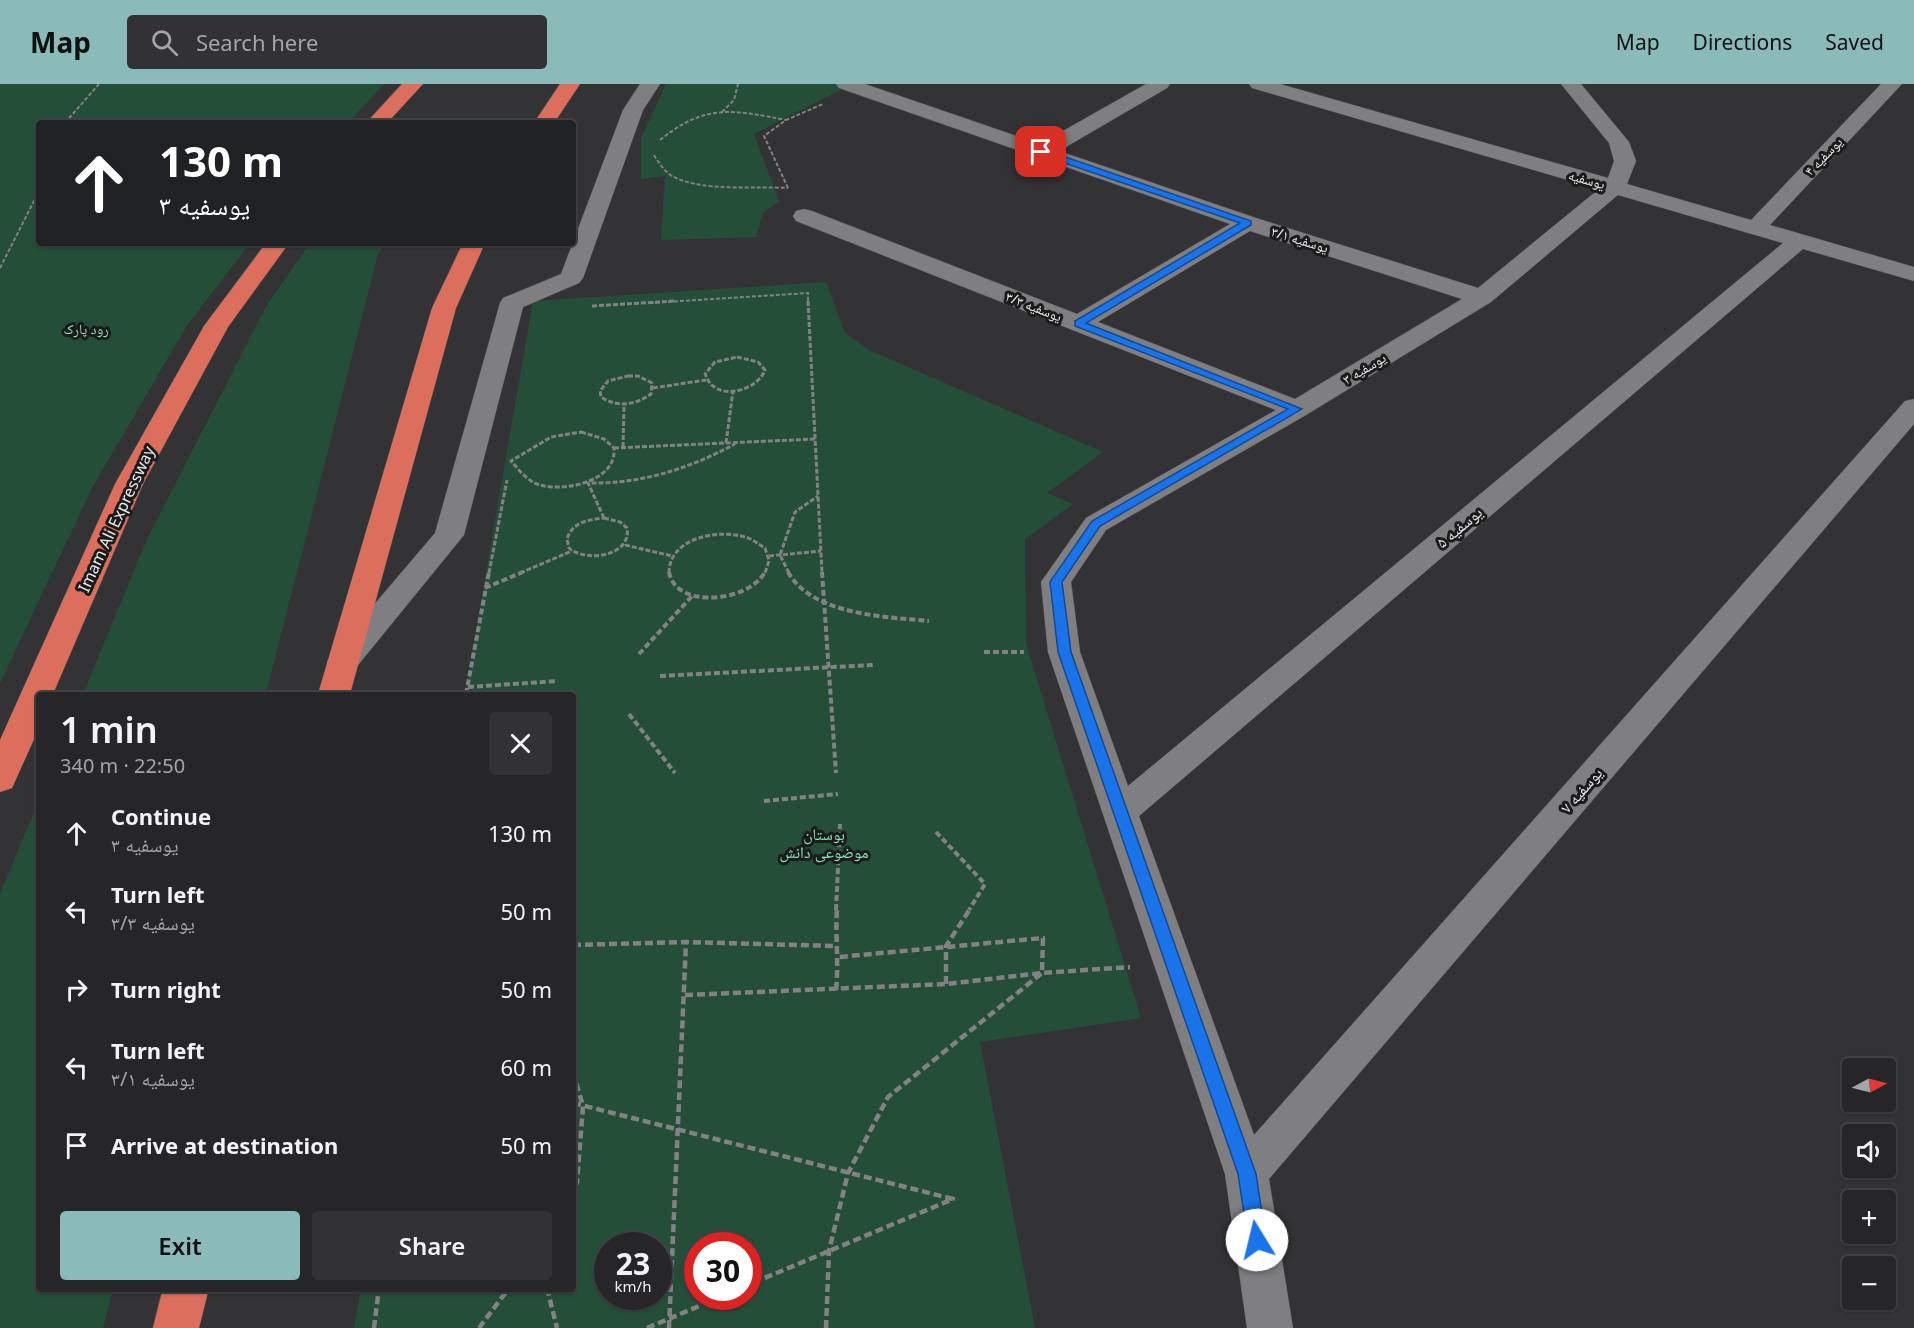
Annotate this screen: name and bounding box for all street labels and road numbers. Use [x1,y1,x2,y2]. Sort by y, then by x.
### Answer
street label: یوسفیه ۴ [1800,132,1846,180]
street label: یوسفیه [1566,165,1608,193]
street label: یوسفیه ۳/۱ [1269,221,1331,257]
street label: یوسفیه ۳/۳ [1003,287,1065,325]
street label: یوسفیه ۳ [1339,348,1389,388]
street label: Imam Ali Expressway [72,442,160,596]
street label: یوسفیه ۵ [1431,501,1487,553]
street label: یوسفیه ۷ [1555,762,1607,818]

